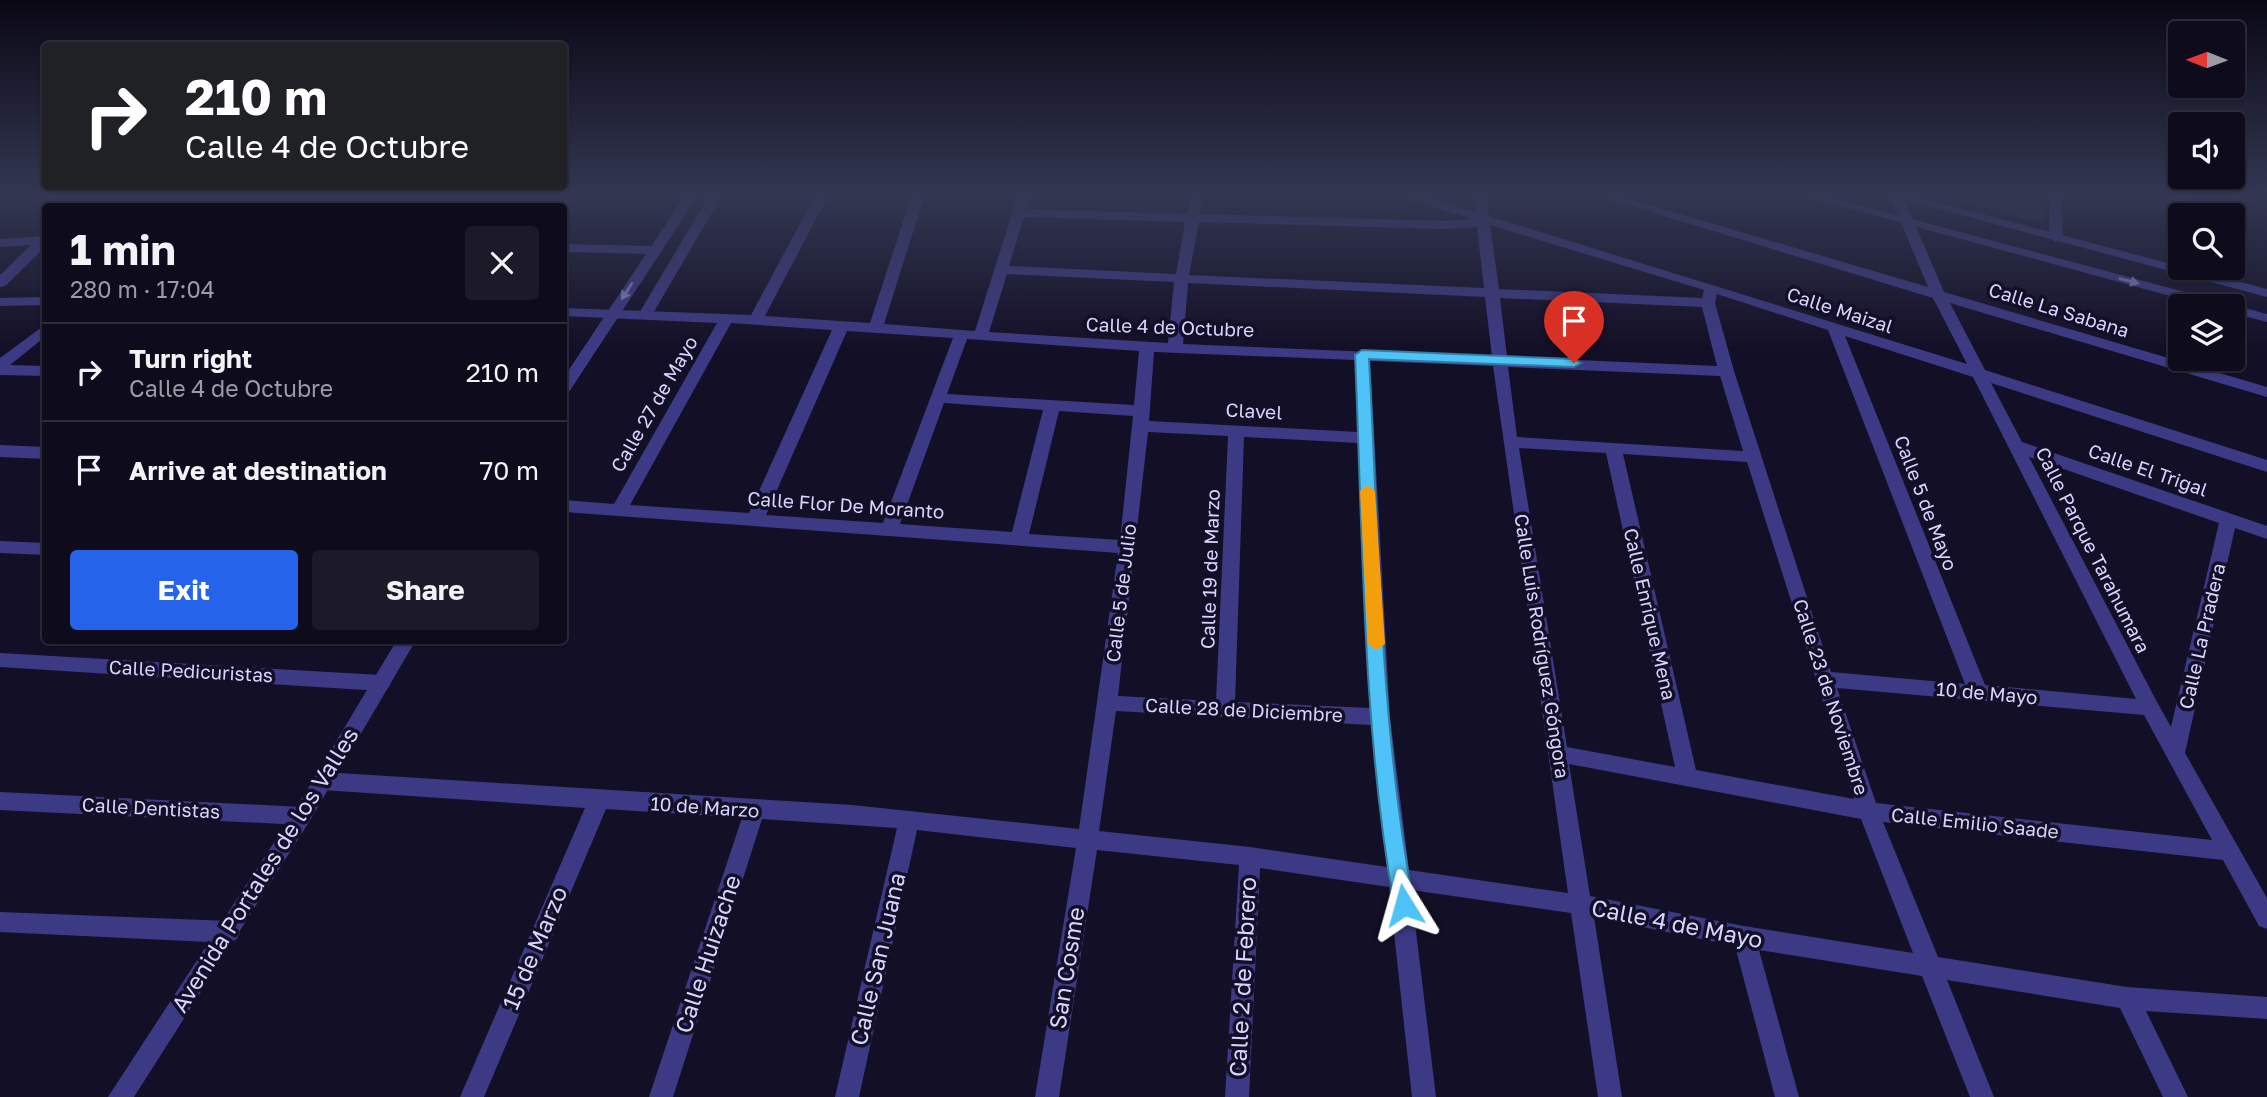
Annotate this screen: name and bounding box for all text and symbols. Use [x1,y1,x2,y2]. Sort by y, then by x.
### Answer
north arrow [2168,21,2245,98]
map controls [2168,21,2245,371]
text: 210 m [185,67,327,126]
icon: right [70,70,161,161]
button: sound [2168,112,2245,189]
text: Calle 4 de Octubre [185,127,469,165]
button: search [2168,203,2245,280]
text: 1 min [70,224,176,274]
button: close [465,226,539,300]
text: 280 m · 17:04 [70,275,215,303]
one-way arrow [2118,276,2140,287]
street label: Calle La Sabana [1986,277,2132,342]
one-way arrow [621,281,634,301]
street label: Calle Maizal [1784,282,1896,337]
pin [1544,291,1604,363]
button: layers [2168,294,2245,371]
icon: arrive [1555,302,1593,340]
street label: Calle 4 de Octubre [1085,312,1255,341]
street label: Calle 27 de Mayo [605,332,702,476]
text: Turn right [129,343,252,374]
icon: right [70,353,108,391]
text: 210 m [466,357,539,388]
text: Calle 4 de Octubre [129,374,333,402]
street label: Clavel [1225,398,1283,423]
street label: Calle 5 de Mayo [1890,432,1963,574]
street label: Calle El Trigal [2085,438,2211,501]
street label: Calle Parque Tarahumara [2031,443,2155,657]
icon: arrive [70,451,108,489]
text: Arrive at destination [129,455,387,486]
text: 70 m [480,455,539,486]
street label: Calle Flor De Moranto [747,486,945,523]
street label: Calle 19 de Marzo [1195,489,1224,649]
street label: Calle Luis Rodríguez Góngora [1510,512,1575,780]
street label: Calle 5 de Julio [1101,522,1140,663]
street label: Calle Enrique Mena [1619,526,1681,702]
button: Exit [70,550,298,630]
button: Share [312,550,539,630]
street label: Calle La Pradera [2174,561,2229,711]
street label: Calle 23 de Noviembre [1789,596,1874,798]
street label: Calle Pedicuristas [108,655,274,686]
street label: 10 de Mayo [1935,677,2039,708]
street label: Calle 28 de Diciembre [1145,693,1343,726]
street label: Avenida Portales de los Valles [165,722,364,1017]
street label: 10 de Marzo [650,791,760,822]
street label: Calle Dentistas [81,792,221,823]
street label: Calle Emilio Saade [1890,802,2060,843]
position arrow [1367,868,1441,942]
street label: Calle San Juana [844,870,911,1048]
street label: Calle Huizache [668,871,746,1036]
street label: Calle 2 de Febrero [1223,876,1261,1078]
street label: 15 de Marzo [496,882,573,1013]
street label: Calle 4 de Mayo [1589,893,1765,953]
street label: San Cosme [1043,905,1089,1031]

